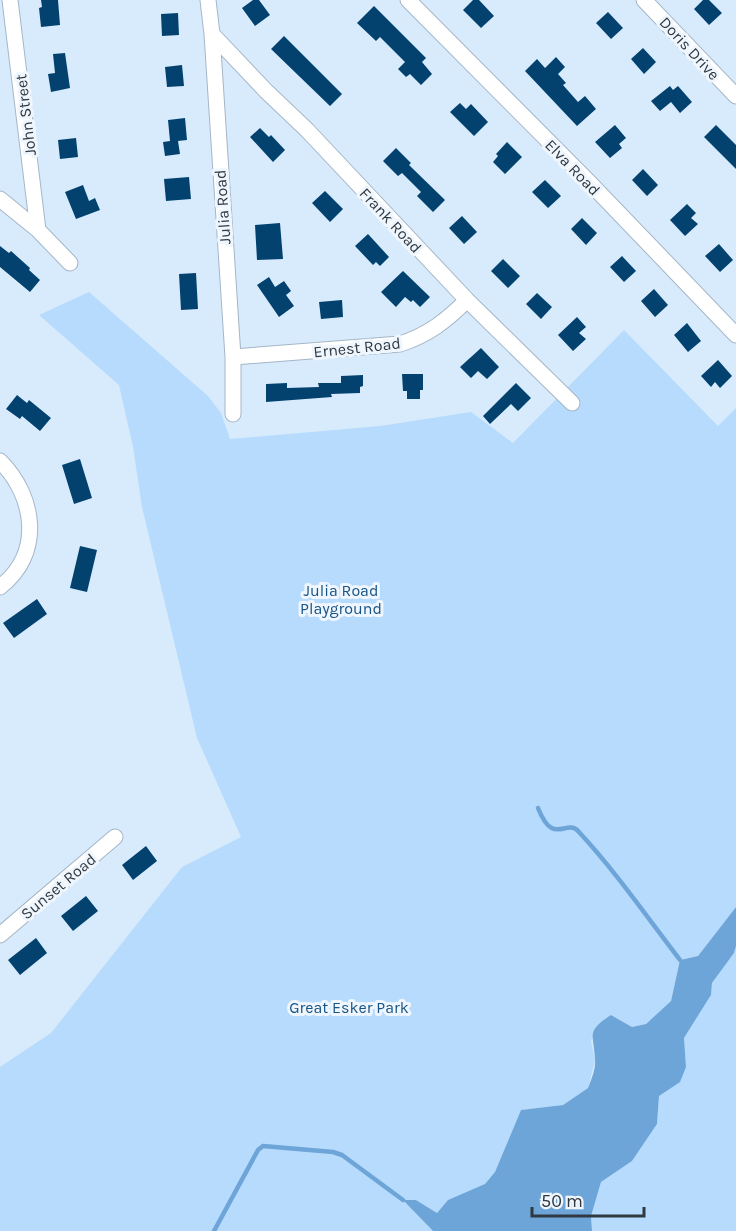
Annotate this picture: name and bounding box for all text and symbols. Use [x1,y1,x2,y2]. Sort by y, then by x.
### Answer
street label: Doris Drive [656,13,724,84]
street label: John Street [11,73,40,157]
street label: Elva Road [541,135,604,199]
street label: Julia Road [210,169,235,245]
street label: Frank Road [356,184,426,257]
street label: Ernest Road [312,333,402,362]
park label: Julia Road Playground [300,581,382,618]
street label: Sunset Road [17,849,100,923]
park label: Great Esker Park [289,998,409,1017]
scale bar [532,1180,644,1218]
text: 50 m [541,1190,583,1212]

